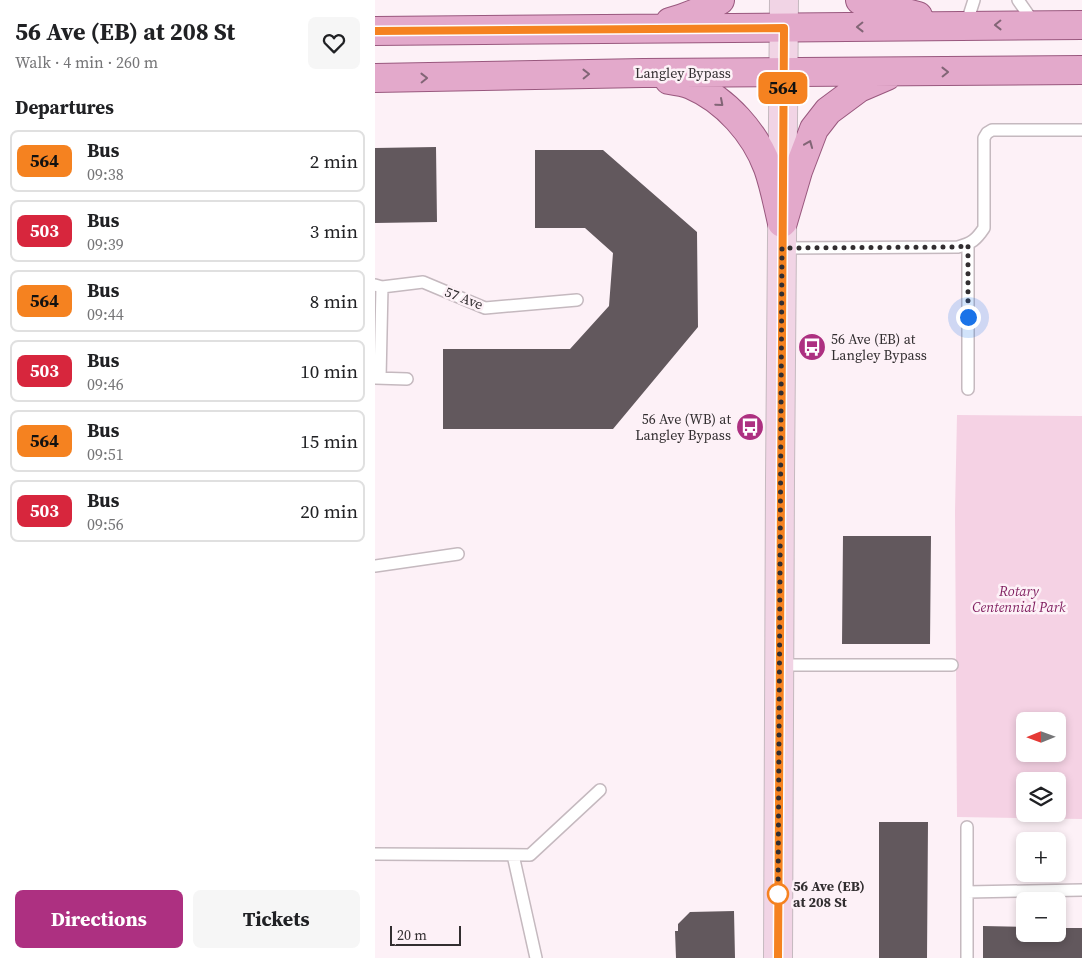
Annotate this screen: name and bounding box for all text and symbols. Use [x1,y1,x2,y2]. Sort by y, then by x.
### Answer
text: 56 Ave (EB) at 208 St [15,15,235,48]
button: heart [308,17,360,69]
one-way arrow [994,20,1002,30]
one-way arrow [856,22,864,32]
text: Walk · 4 min · 260 m [15,51,158,73]
street label: Langley Bypass [635,63,731,83]
one-way arrow [941,67,949,77]
one-way arrow [582,69,590,80]
line badge: 564 [754,72,812,104]
one-way arrow [420,73,428,83]
text: 564 [768,75,798,100]
text: Departures [15,94,114,120]
one-way arrow [714,97,723,106]
text: Bus [87,137,119,163]
one-way arrow [802,140,813,149]
text: 564 [30,148,59,173]
text: 2 min [310,148,358,174]
text: 09:38 [87,163,124,185]
text: Bus [87,207,119,233]
text: 503 [30,218,59,243]
text: 3 min [310,218,358,244]
text: 09:39 [87,233,124,255]
text: Bus [87,277,119,303]
street label: 57 Ave [442,282,486,314]
text: 564 [30,288,59,313]
text: 8 min [310,288,358,314]
text: 09:44 [87,303,124,325]
your location [956,305,981,330]
place label: 56 Ave (EB) at Langley Bypass [831,329,927,365]
bus stop icon: 56 Ave (EB) at Langley Bypass [797,332,827,362]
text: Bus [87,347,119,373]
text: 503 [30,358,59,383]
text: 10 min [300,358,358,384]
text: 09:46 [87,373,124,395]
place label: 56 Ave (WB) at Langley Bypass [635,409,731,445]
bus stop icon: 56 Ave (WB) at Langley Bypass [735,412,765,442]
text: Bus [87,417,119,443]
text: 564 [30,428,59,453]
text: 15 min [300,428,358,454]
text: 09:51 [87,443,124,465]
text: Bus [87,487,119,513]
text: 503 [30,498,59,523]
text: 20 min [300,498,358,524]
text: 09:56 [87,513,124,535]
park label: Rotary Centennial Park [972,581,1066,617]
north arrow [1016,712,1066,762]
map controls [1016,712,1066,942]
button: layers [1016,772,1066,822]
button: + [1016,832,1066,882]
place label: 56 Ave (EB) at 208 St [793,876,865,912]
marker: 56 Ave (EB) at 208 St [767,883,789,905]
button: Directions [15,890,183,948]
button: Tickets [193,890,360,948]
button: − [1016,892,1066,942]
scale bar [390,923,461,946]
text: 20 m [397,925,427,945]

